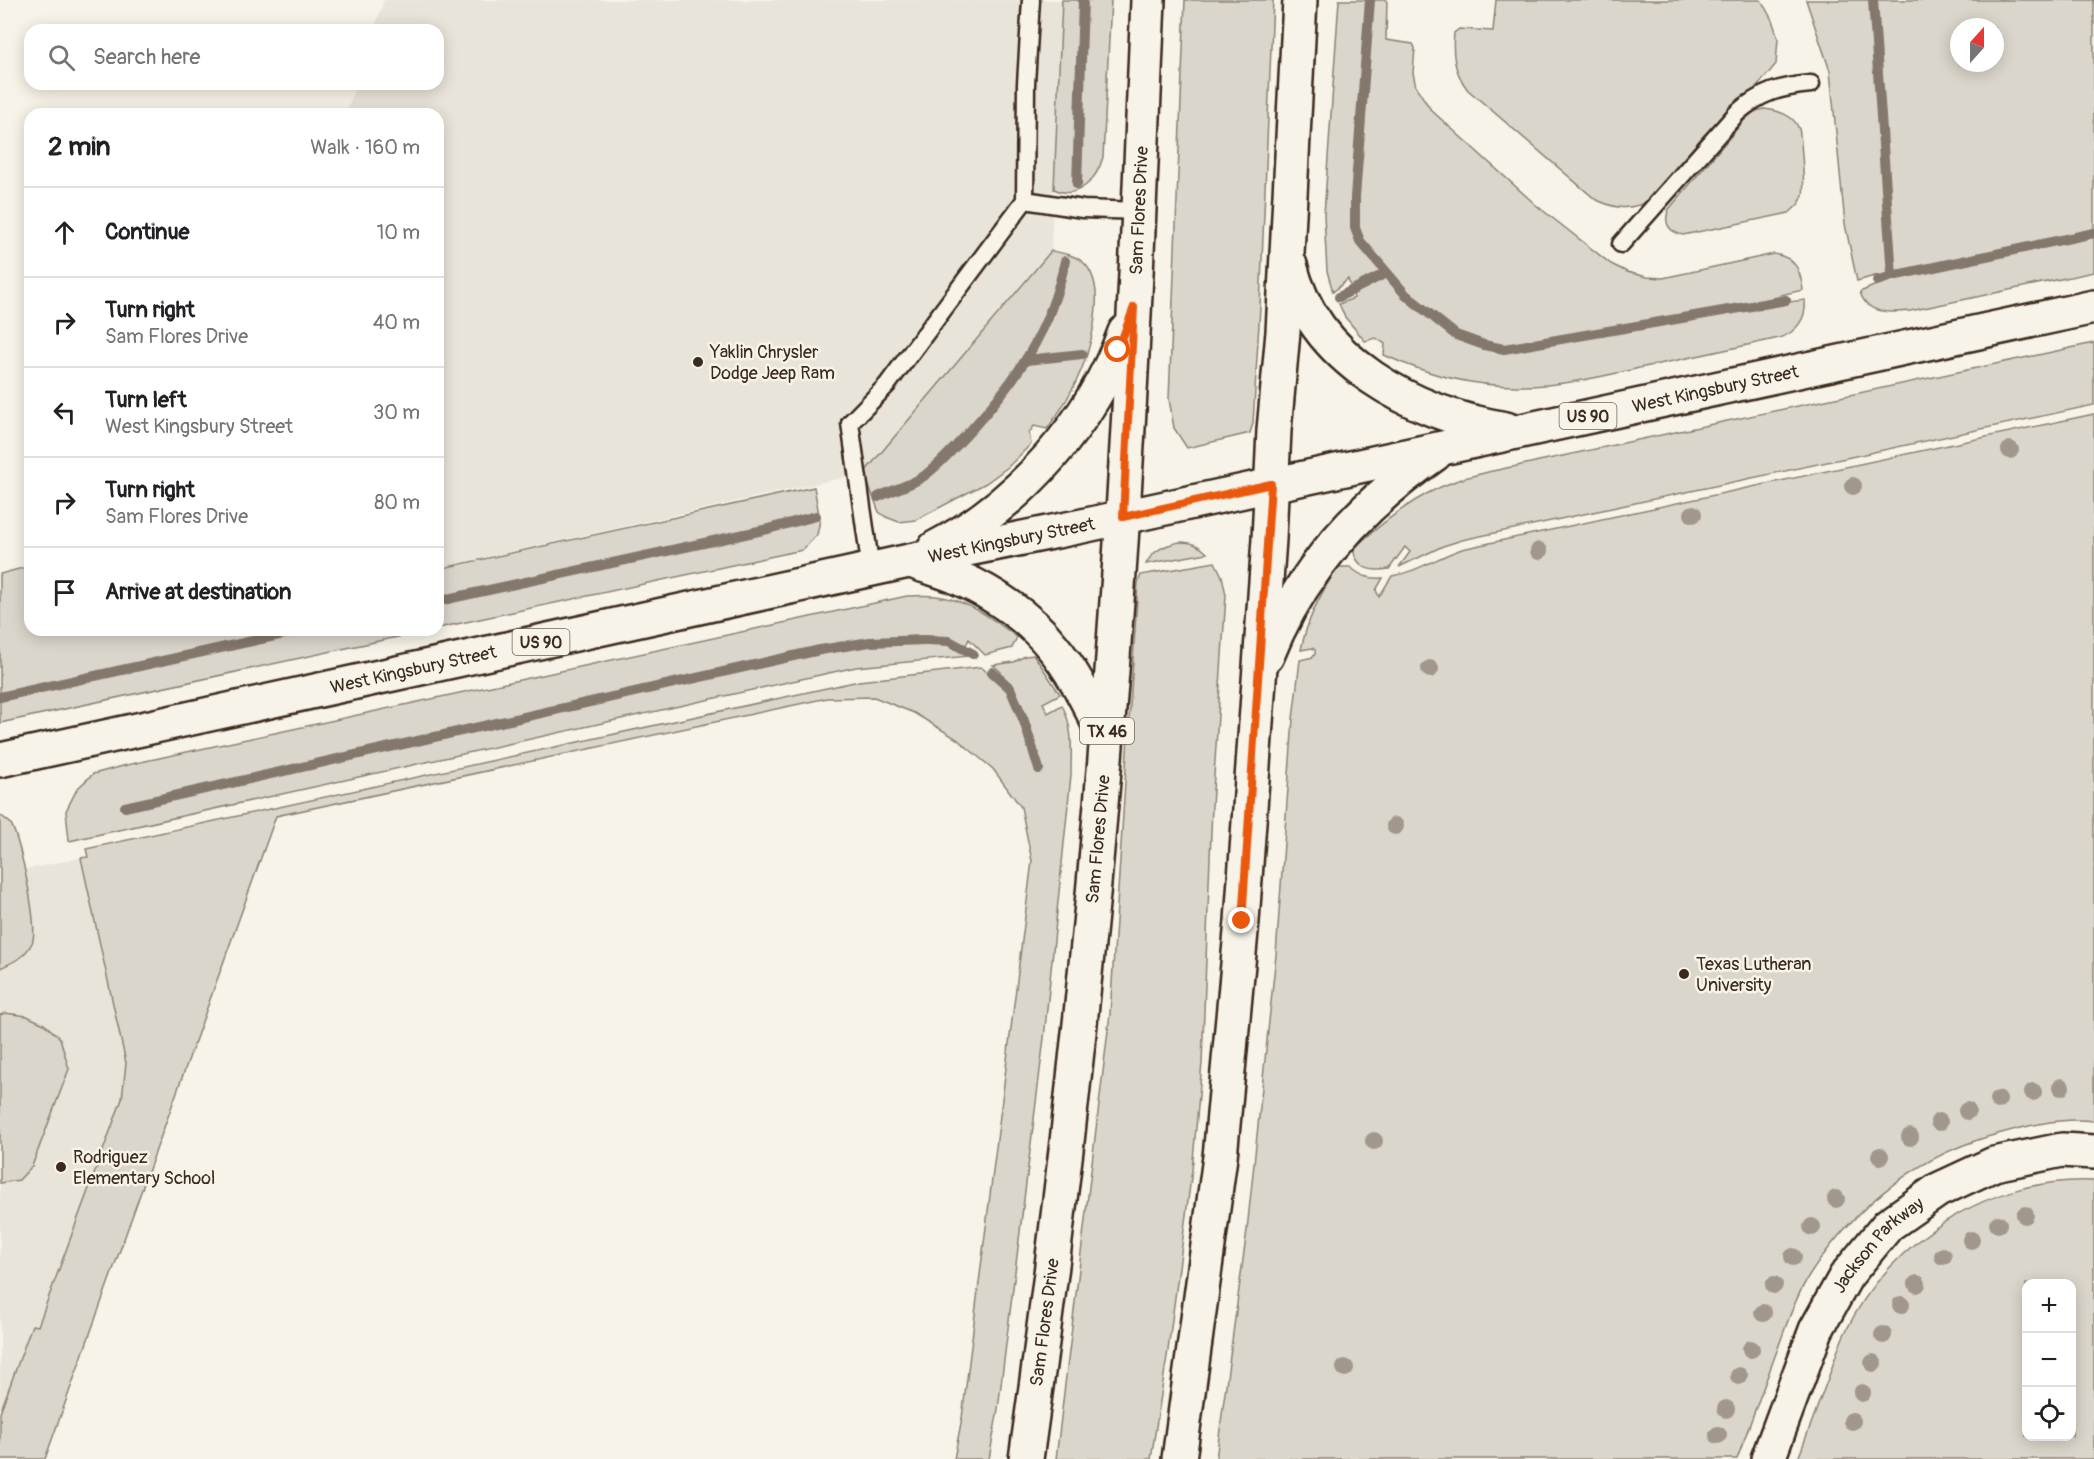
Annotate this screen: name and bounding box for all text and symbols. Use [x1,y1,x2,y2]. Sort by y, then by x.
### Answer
north arrow [1950,18,2004,72]
search box [24,24,444,90]
icon: search [45,41,78,74]
text: Search here [93,43,200,71]
text: 2 min [48,131,110,163]
text: Walk · 160 m [310,135,420,160]
street label: Sam Flores Drive [1125,146,1154,276]
icon: ahead [48,216,81,249]
text: Continue [105,218,189,246]
text: 10 m [376,220,420,245]
text: Turn right [105,296,195,324]
icon: right [48,306,81,339]
text: 40 m [373,310,420,335]
text: Sam Flores Drive [105,324,248,349]
route start [1104,336,1130,362]
place label: Yaklin Chrysler Dodge Jeep Ram [709,341,835,385]
marker: Yaklin Chrysler Dodge Jeep Ram [691,355,705,369]
street label: West Kingsbury Street [1630,360,1801,419]
text: Turn left [105,386,187,414]
icon: left [48,396,81,429]
text: 30 m [373,400,420,425]
road number: US 90 [1560,403,1616,429]
text: West Kingsbury Street [105,414,293,439]
text: Turn right [105,476,195,504]
icon: right [48,486,81,519]
text: 80 m [374,490,420,515]
text: Sam Flores Drive [105,504,248,529]
street label: West Kingsbury Street [926,512,1098,569]
icon: arrive [48,576,81,609]
text: Arrive at destination [105,578,291,606]
road number: US 90 [512,629,570,655]
street label: West Kingsbury Street [328,641,499,699]
road number: TX 46 [1080,718,1134,744]
street label: Sam Flores Drive [1081,774,1116,905]
route end [1228,907,1254,933]
place label: Texas Lutheran University [1696,953,1811,997]
marker: Texas Lutheran University [1677,967,1691,981]
place label: Rodriguez Elementary School [73,1146,215,1190]
marker: Rodriguez Elementary School [54,1160,68,1174]
street label: Jackson Parkway [1828,1192,1929,1298]
street label: Sam Flores Drive [1025,1257,1065,1388]
map controls [2022,1279,2076,1441]
button: + [2022,1279,2076,1333]
button: − [2022,1333,2076,1387]
button: locate [2022,1387,2076,1441]

